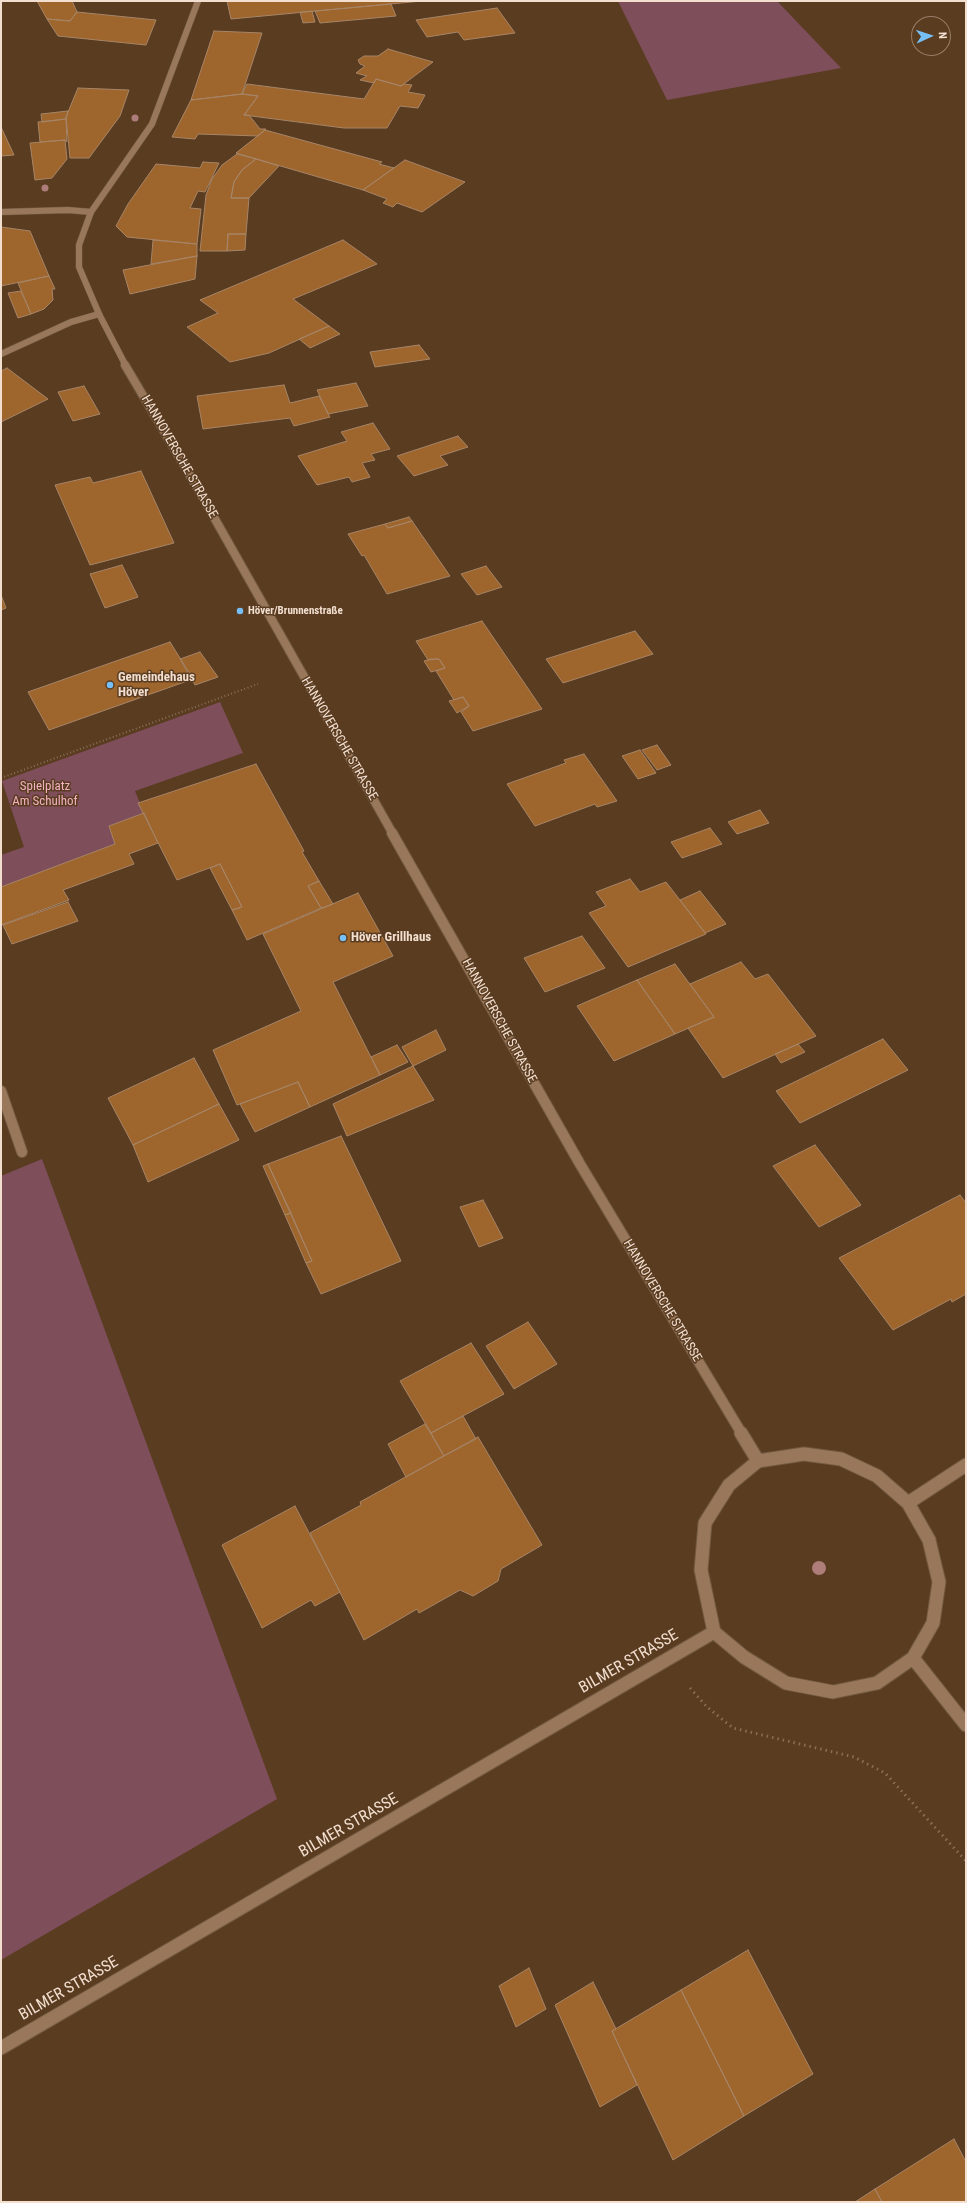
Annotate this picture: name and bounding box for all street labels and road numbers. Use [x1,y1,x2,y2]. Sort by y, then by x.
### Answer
street label: HANNOVERSCHE STRASSE [137,393,221,521]
street label: HANNOVERSCHE STRASSE [297,675,381,803]
street label: HANNOVERSCHE STRASSE [458,956,540,1086]
street label: HANNOVERSCHE STRASSE [619,1237,705,1365]
street label: BILMER STRASSE [576,1626,682,1698]
street label: BILMER STRASSE [296,1790,402,1862]
street label: BILMER STRASSE [16,1953,122,2025]

